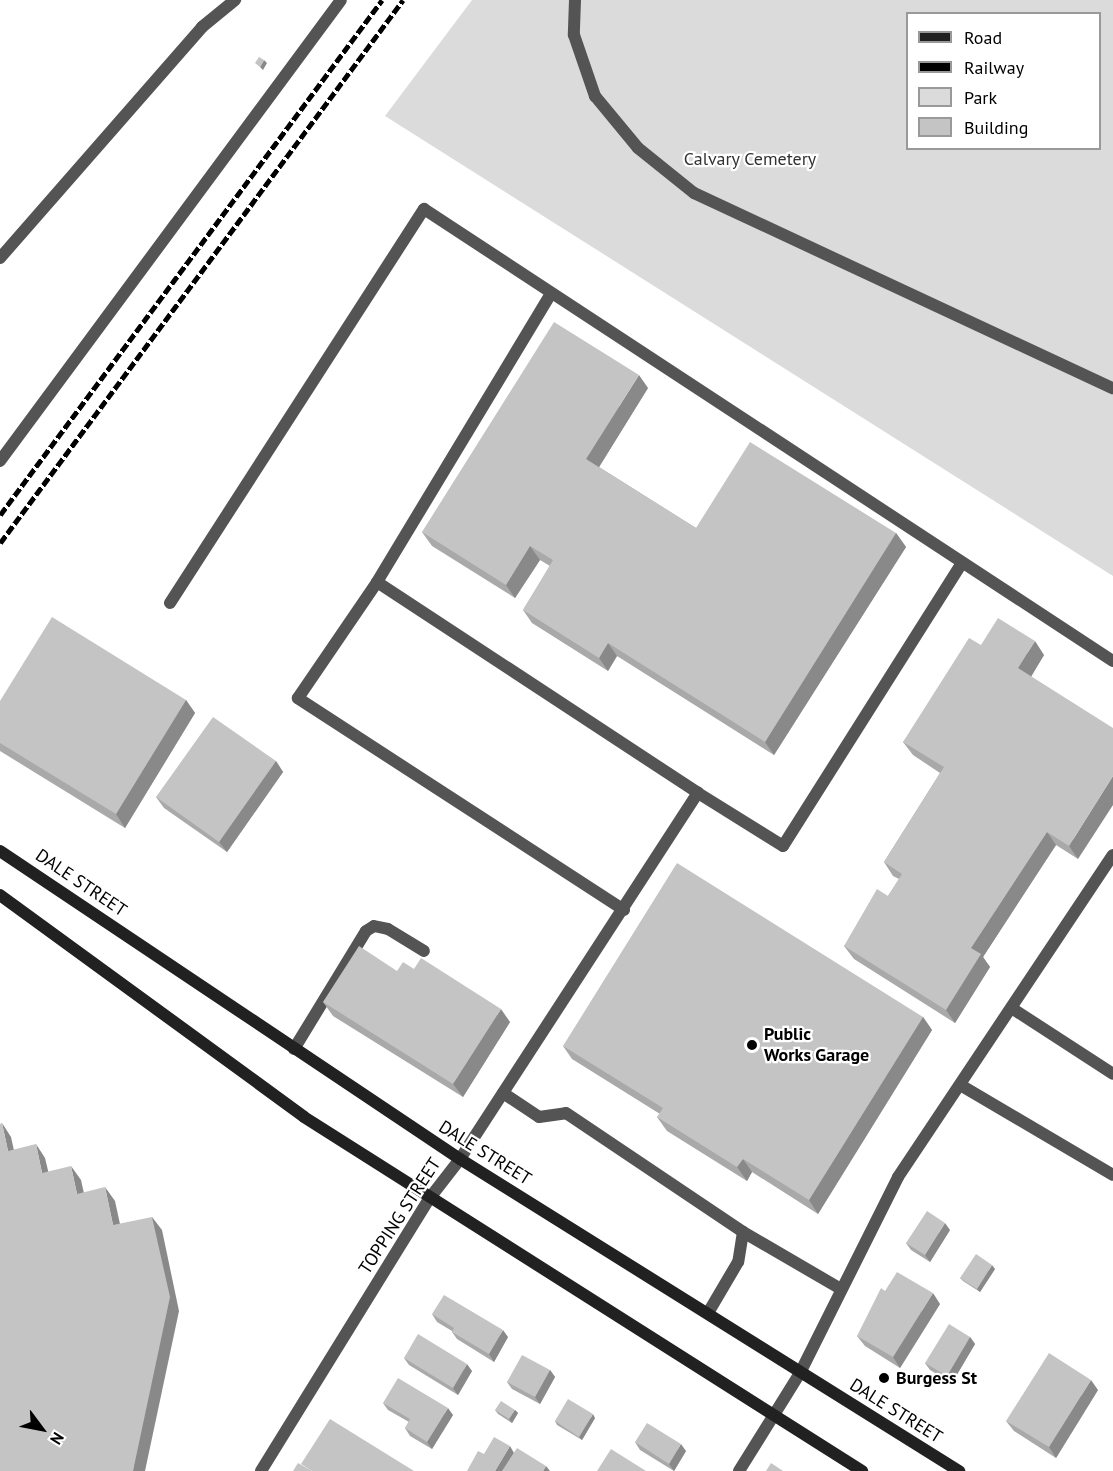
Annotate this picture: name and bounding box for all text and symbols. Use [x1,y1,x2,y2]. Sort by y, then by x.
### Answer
legend [906,12,1101,150]
text: Road [964,26,1002,49]
text: Railway [964,56,1024,79]
text: Park [964,86,997,109]
text: Building [964,116,1028,139]
park label: Calvary Cemetery [683,148,817,170]
street label: DALE STREET [31,845,131,921]
place label: Public Works Garage [764,1024,869,1066]
marker: Public Works Garage [745,1038,759,1052]
street label: DALE STREET [435,1116,535,1190]
street label: TOPPING STREET [354,1154,446,1278]
place label: Burgess St [896,1367,977,1389]
marker: Burgess St [877,1371,891,1385]
street label: DALE STREET [846,1374,946,1448]
north arrow [12,1399,72,1459]
text: N [46,1429,69,1448]

